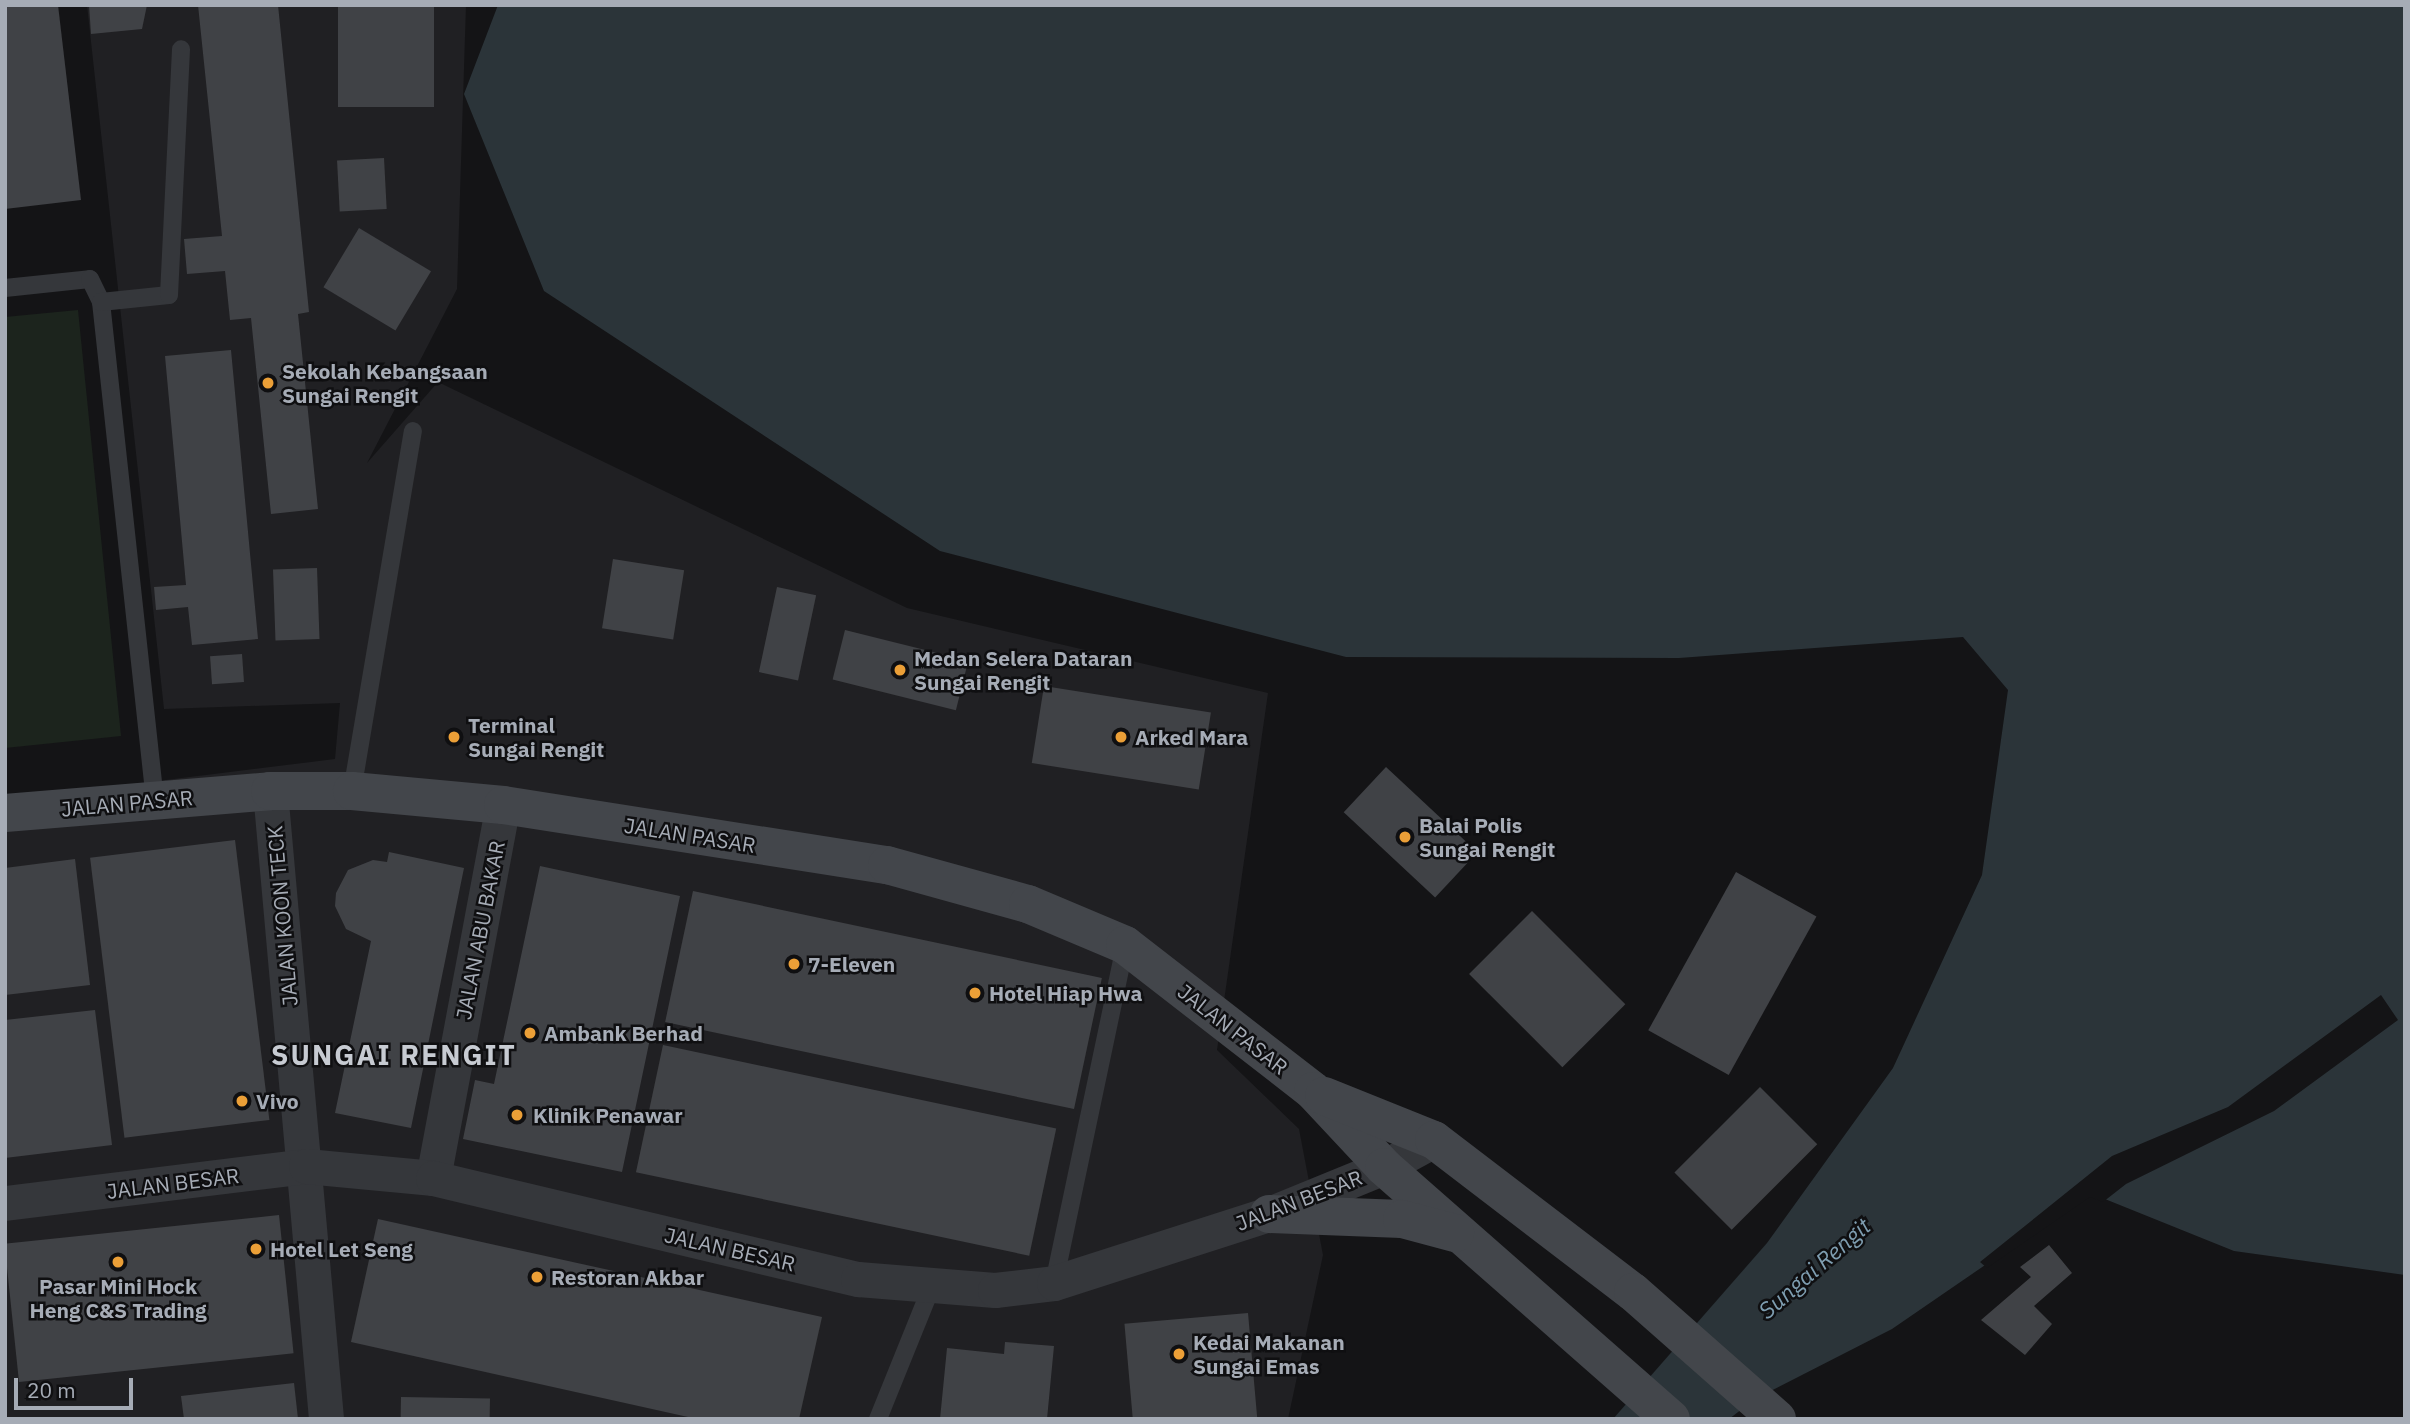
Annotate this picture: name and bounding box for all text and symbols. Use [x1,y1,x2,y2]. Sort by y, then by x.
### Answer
place label: Sekolah Kebangsaan Sungai Rengit [282,358,488,408]
marker: Sekolah Kebangsaan Sungai Rengit [260,375,276,391]
place label: Medan Selera Dataran Sungai Rengit [914,645,1132,695]
marker: Medan Selera Dataran Sungai Rengit [892,662,908,678]
place label: Terminal Sungai Rengit [468,712,604,762]
place label: Arked Mara [1135,724,1248,750]
marker: Terminal Sungai Rengit [446,729,462,745]
marker: Arked Mara [1113,729,1129,745]
street label: JALAN PASAR [60,785,194,821]
street label: JALAN PASAR [623,812,757,858]
place label: Balai Polis Sungai Rengit [1419,812,1555,862]
street label: JALAN KOON TECK [262,825,302,1007]
marker: Balai Polis Sungai Rengit [1397,829,1413,845]
street label: JALAN ABU BAKAR [450,838,510,1022]
place label: 7-Eleven [808,951,895,977]
marker: 7-Eleven [786,956,802,972]
street label: JALAN PASAR [1173,978,1293,1080]
place label: Hotel Hiap Hwa [989,980,1142,1006]
marker: Hotel Hiap Hwa [967,985,983,1001]
place label: Ambank Berhad [544,1020,703,1046]
marker: Ambank Berhad [522,1025,538,1041]
district label: SUNGAI RENGIT [273,1038,515,1072]
place label: Vivo [256,1088,299,1114]
marker: Vivo [234,1093,250,1109]
place label: Klinik Penawar [533,1102,683,1128]
marker: Klinik Penawar [507,1105,527,1125]
street label: JALAN BESAR [105,1162,241,1204]
street label: JALAN BESAR [1232,1164,1366,1236]
water label: Sungai Rengit [1752,1212,1876,1324]
street label: JALAN BESAR [662,1222,798,1276]
place label: Hotel Let Seng [270,1236,413,1262]
marker: Hotel Let Seng [248,1241,264,1257]
marker: Pasar Mini Hock Heng C&S Trading [110,1254,126,1270]
place label: Restoran Akbar [551,1264,704,1290]
marker: Restoran Akbar [529,1269,545,1285]
place label: Pasar Mini Hock Heng C&S Trading [30,1273,206,1323]
place label: Kedai Makanan Sungai Emas [1193,1329,1345,1379]
marker: Kedai Makanan Sungai Emas [1171,1346,1187,1362]
scale bar [18,1364,136,1408]
text: 20 m [27,1376,76,1404]

